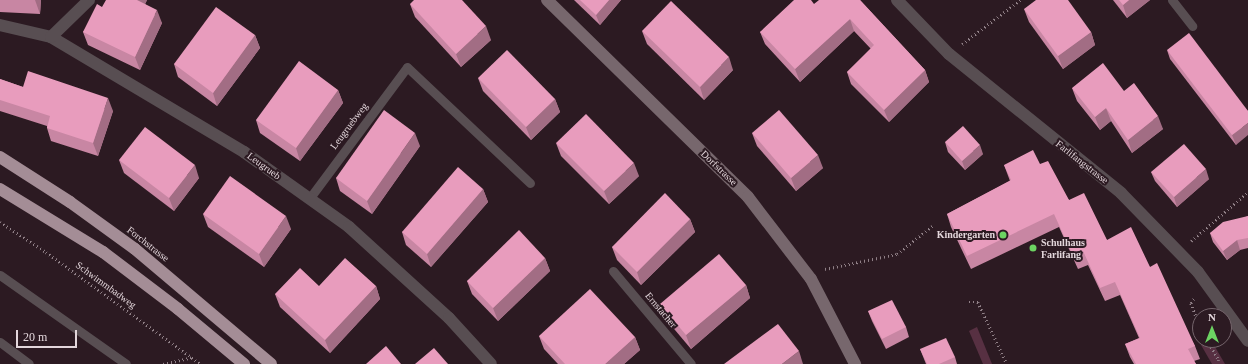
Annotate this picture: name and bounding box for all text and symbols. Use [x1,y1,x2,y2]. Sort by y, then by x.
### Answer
street label: Leugruebweg [328,100,370,152]
street label: Farlifangstrasse [1053,138,1111,186]
street label: Dorfstrasse [698,148,740,188]
street label: Leugrueb [245,150,283,182]
street label: Forchstrasse [125,224,171,264]
place label: Kindergarten [937,229,995,241]
marker: Kindergarten [998,230,1008,240]
place label: Schulhaus Farlifang [1041,236,1085,260]
marker: Schulhaus Farlifang [1028,243,1038,253]
street label: Schwimmbadweg [73,259,139,311]
street label: Ernstacher [643,290,679,330]
north arrow [1192,308,1232,348]
text: N [1208,311,1216,323]
scale bar [18,322,79,348]
text: 20 m [23,330,47,344]

